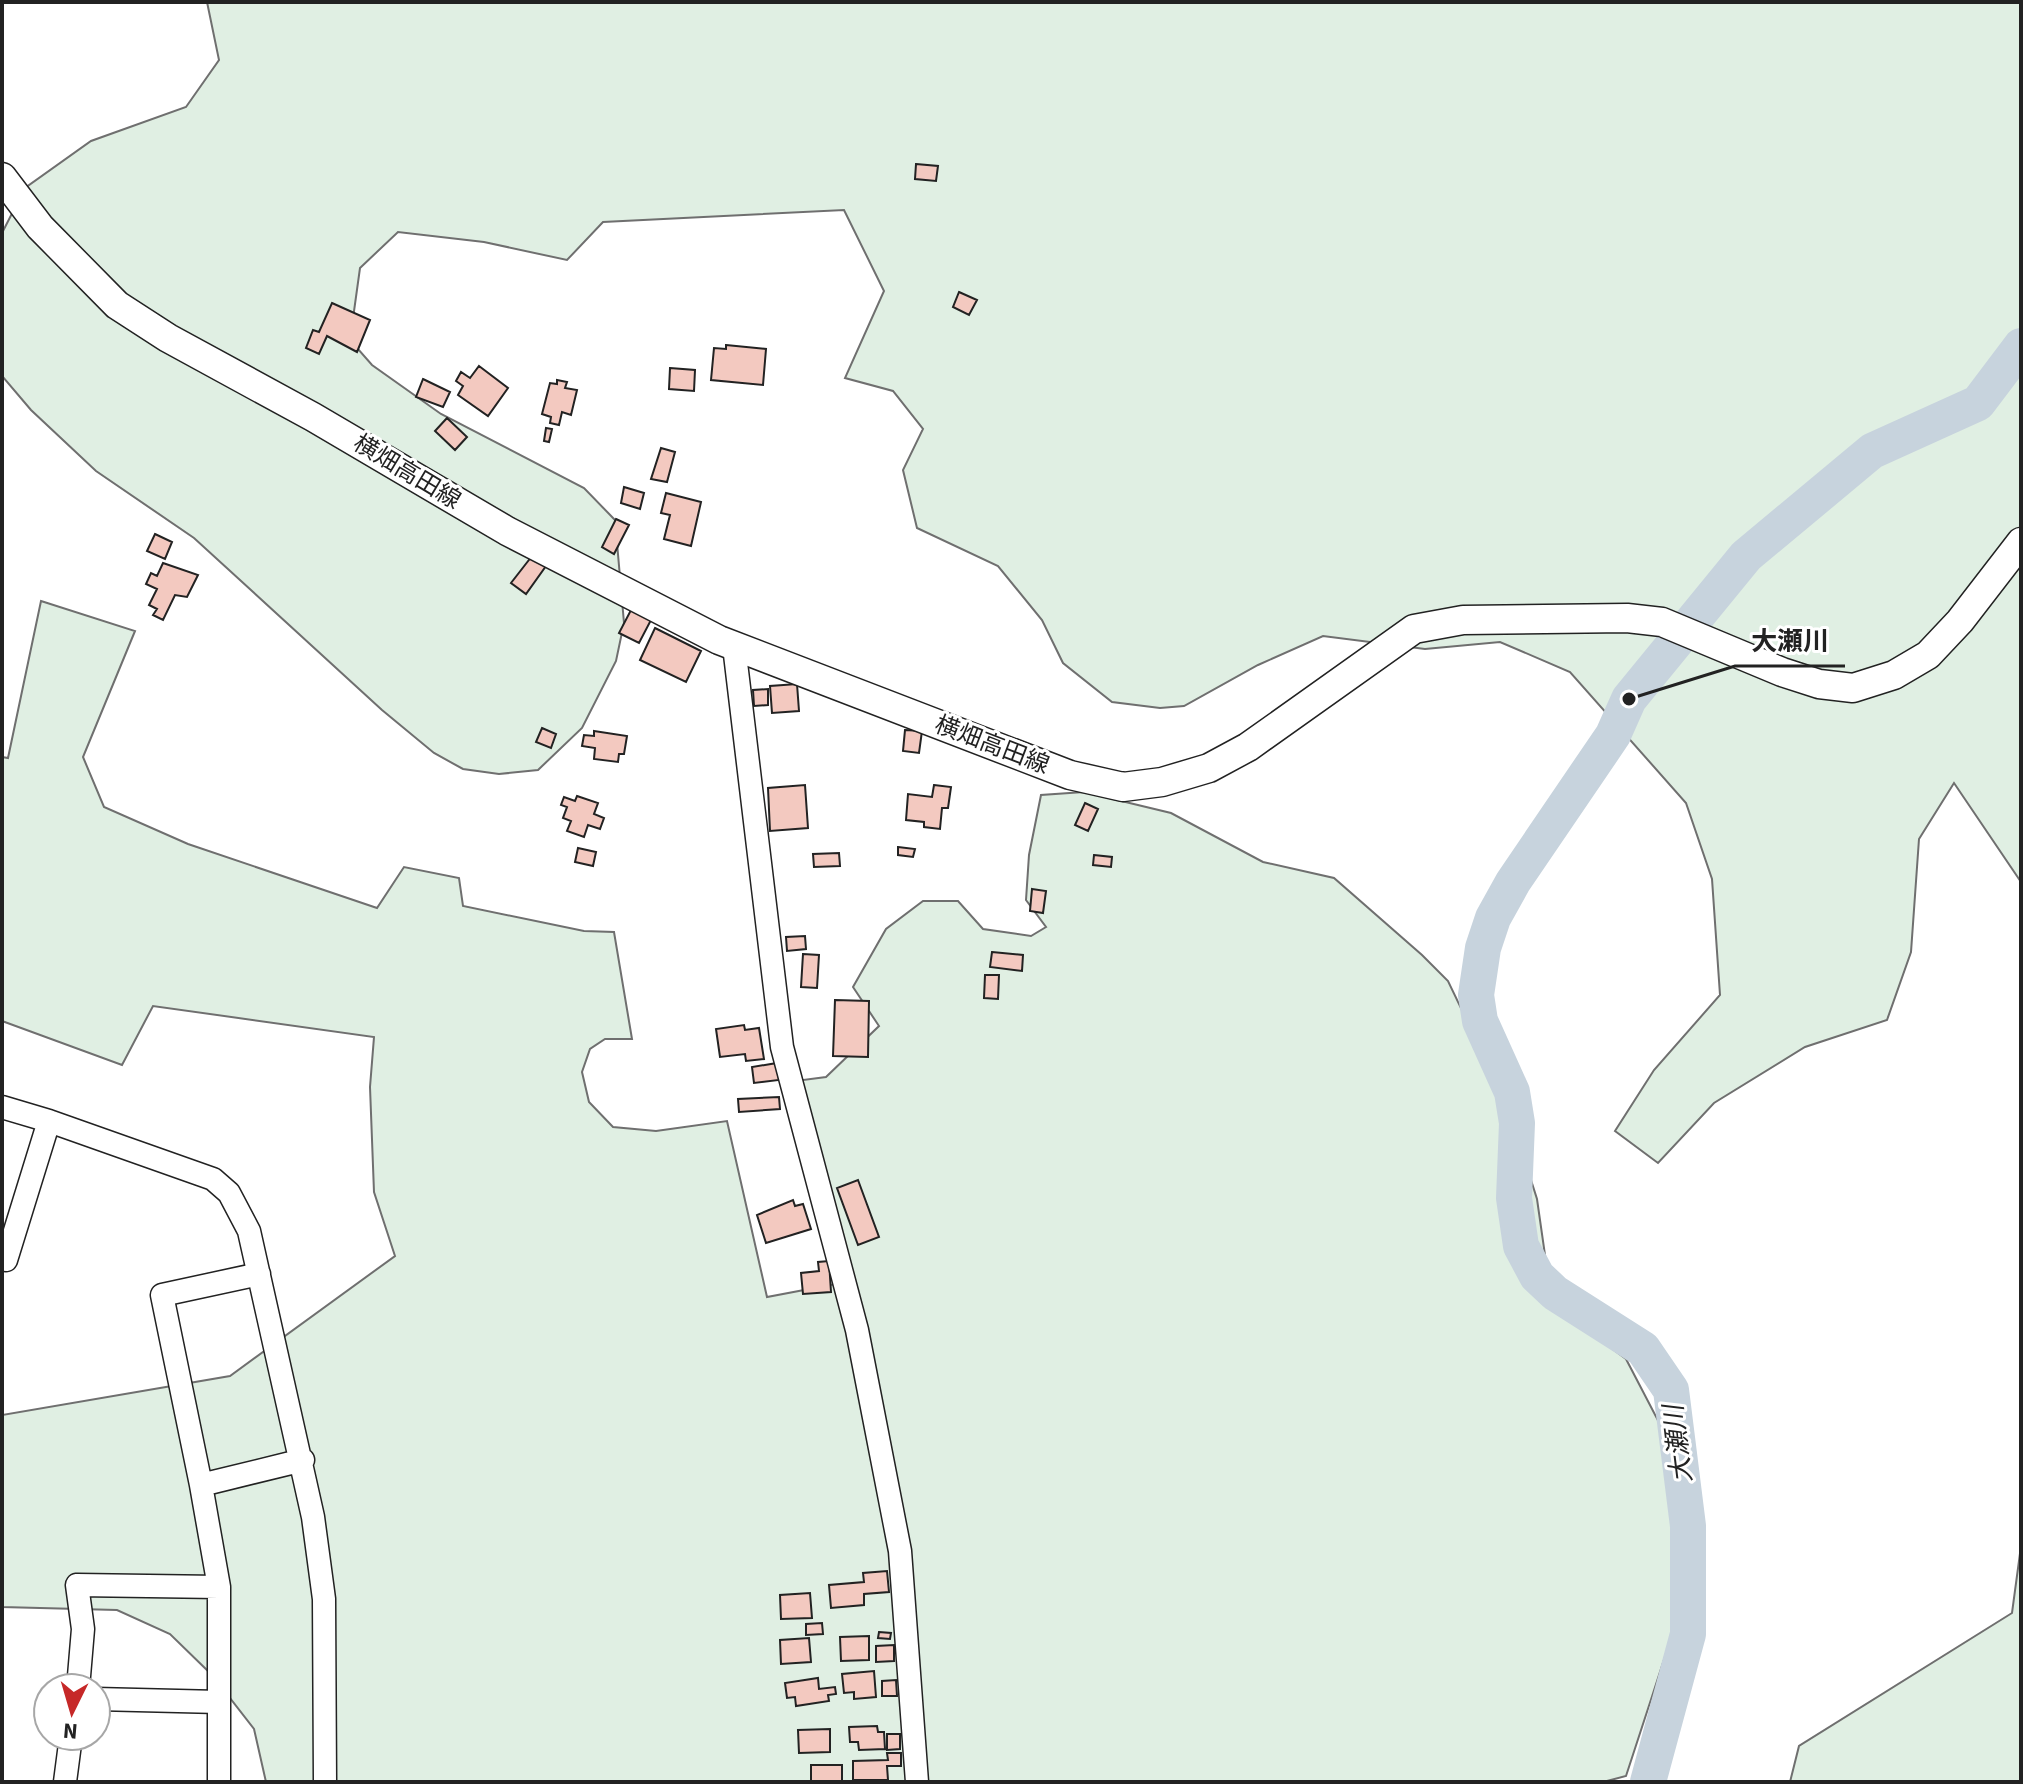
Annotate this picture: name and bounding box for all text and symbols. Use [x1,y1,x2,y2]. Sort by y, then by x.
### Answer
street label: 横畑高田線 [347,426,467,518]
callout: 大瀬川 [1735,616,1845,666]
text: 大瀬川 [1751,623,1829,660]
street label: 横畑高田線 [930,707,1054,783]
water label: 大瀬川 [1655,1400,1701,1485]
north arrow [32,1672,112,1752]
text: N [62,1714,79,1748]

